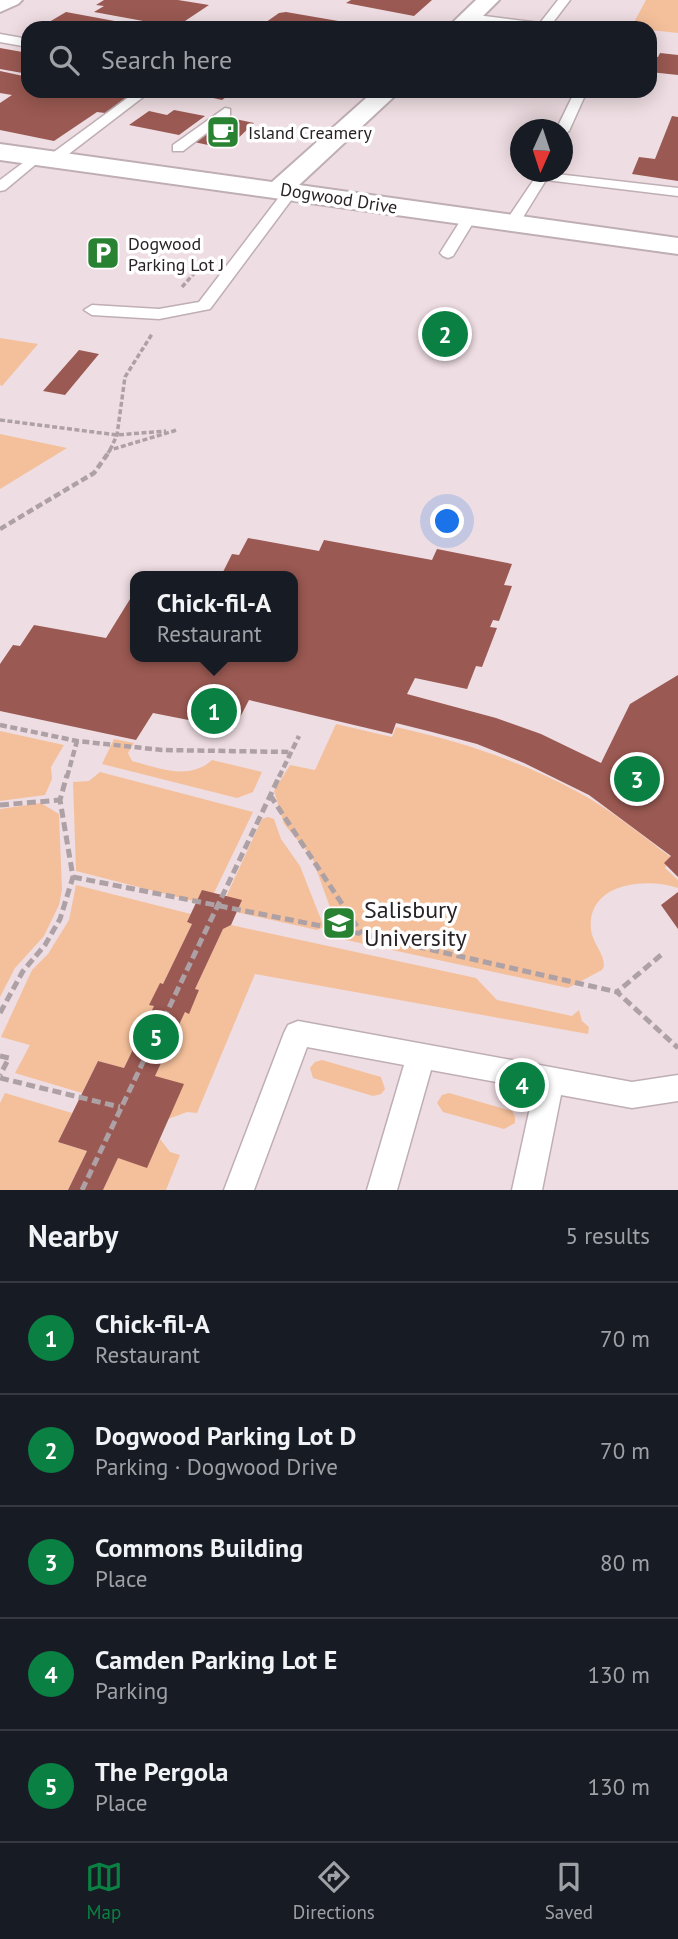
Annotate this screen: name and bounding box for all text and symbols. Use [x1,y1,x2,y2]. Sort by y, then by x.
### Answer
search box [21,21,657,98]
icon: search [45,41,83,79]
text: Search here [101,43,232,76]
cafe icon: Island Creamery [204,113,242,151]
north arrow [510,119,573,182]
place label: Island Creamery [248,121,372,144]
street label: Dogwood Drive [279,177,399,219]
place label: Dogwood Parking Lot J [128,232,224,276]
parking icon: Dogwood Parking Lot J [84,234,122,272]
pin: 2 [422,308,468,360]
your location [430,504,464,538]
popup [130,571,298,662]
text: Chick-fil-A [157,586,271,619]
text: Restaurant [157,619,262,648]
pin: 1 [191,685,237,737]
pin: 3 [614,753,660,805]
place label: Salisbury University [364,894,467,953]
school or university icon: Salisbury University [320,904,358,942]
pin: 5 [133,1011,179,1063]
pin: 4 [499,1059,545,1111]
text: Nearby [28,1216,118,1255]
text: 5 results [566,1221,650,1250]
text: Chick-fil-A [95,1307,210,1340]
text: 1 [44,1324,58,1353]
text: 70 m [600,1324,650,1353]
text: Restaurant [95,1340,200,1369]
text: Dogwood Parking Lot D [95,1419,356,1452]
text: 2 [44,1436,58,1465]
text: 70 m [600,1436,650,1465]
text: Parking · Dogwood Drive [95,1452,338,1481]
text: Commons Building [95,1531,303,1564]
text: 3 [44,1548,58,1577]
text: 80 m [600,1548,650,1577]
text: Place [95,1564,148,1593]
text: Camden Parking Lot E [95,1643,337,1676]
text: 4 [44,1660,58,1689]
text: 130 m [588,1660,650,1689]
text: Parking [95,1676,168,1705]
text: The Pergola [95,1755,228,1788]
text: 5 [44,1772,58,1801]
text: 130 m [588,1772,650,1801]
text: Place [95,1788,148,1817]
tab: Map [85,1858,123,1924]
tab: Directions [293,1858,375,1924]
tab: Saved [545,1858,593,1924]

